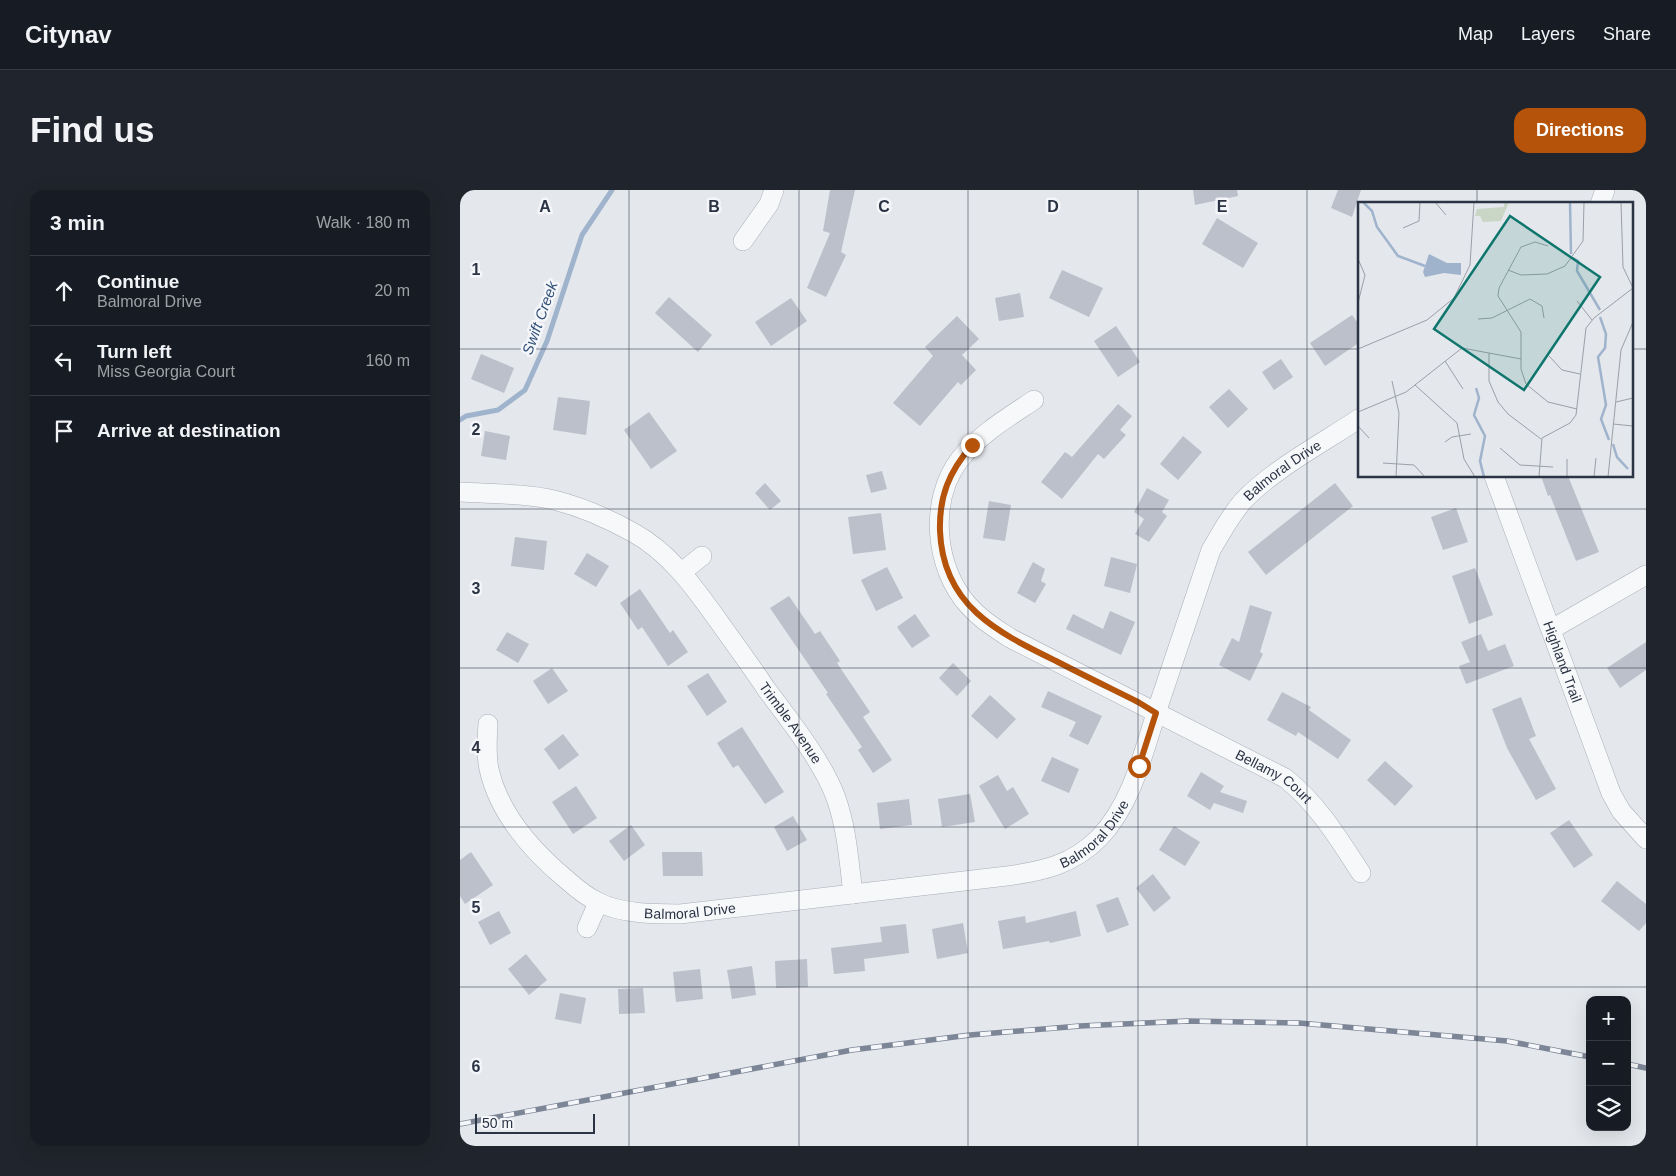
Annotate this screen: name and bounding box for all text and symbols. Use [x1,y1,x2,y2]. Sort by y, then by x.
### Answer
text: Citynav [25,21,112,48]
text: Map [1458,24,1493,44]
text: Layers [1521,24,1575,44]
text: Share [1603,24,1651,44]
button: Directions [1514,108,1646,153]
text: Find us [30,110,154,149]
text: A [539,198,551,215]
text: B [708,198,720,215]
text: C [878,198,890,215]
text: D [1047,198,1059,215]
text: E [1217,198,1228,215]
inset map [1358,202,1634,478]
text: 3 min [50,211,105,234]
text: Walk · 180 m [316,214,410,231]
text: 1 [472,261,481,278]
text: Continue [97,271,179,292]
icon: ahead [50,277,78,305]
water label: Swift Creek [518,277,561,357]
text: 20 m [374,282,410,299]
text: Balmoral Drive [97,293,202,310]
text: Turn left [97,341,172,362]
icon: left [50,347,78,375]
text: 160 m [366,352,410,369]
text: Miss Georgia Court [97,363,235,380]
icon: arrive [50,417,78,445]
text: Arrive at destination [97,420,281,441]
text: 2 [472,421,481,438]
route end [961,434,984,457]
street label: Balmoral Drive [1240,437,1324,504]
text: 3 [472,580,481,597]
street label: Highland Trail [1540,619,1585,705]
street label: Trimble Avenue [756,679,825,767]
text: 4 [472,739,481,756]
street label: Bellamy Court [1233,746,1315,807]
route start [1128,755,1151,778]
street label: Balmoral Drive [1057,797,1132,871]
text: 5 [472,899,481,916]
street label: Balmoral Drive [644,900,737,922]
map controls [1586,996,1631,1131]
button: + [1586,996,1631,1041]
button: − [1586,1041,1631,1086]
text: 6 [472,1058,481,1075]
button: layers [1586,1086,1631,1131]
scale bar [475,1111,595,1134]
text: 50 m [482,1115,513,1131]

